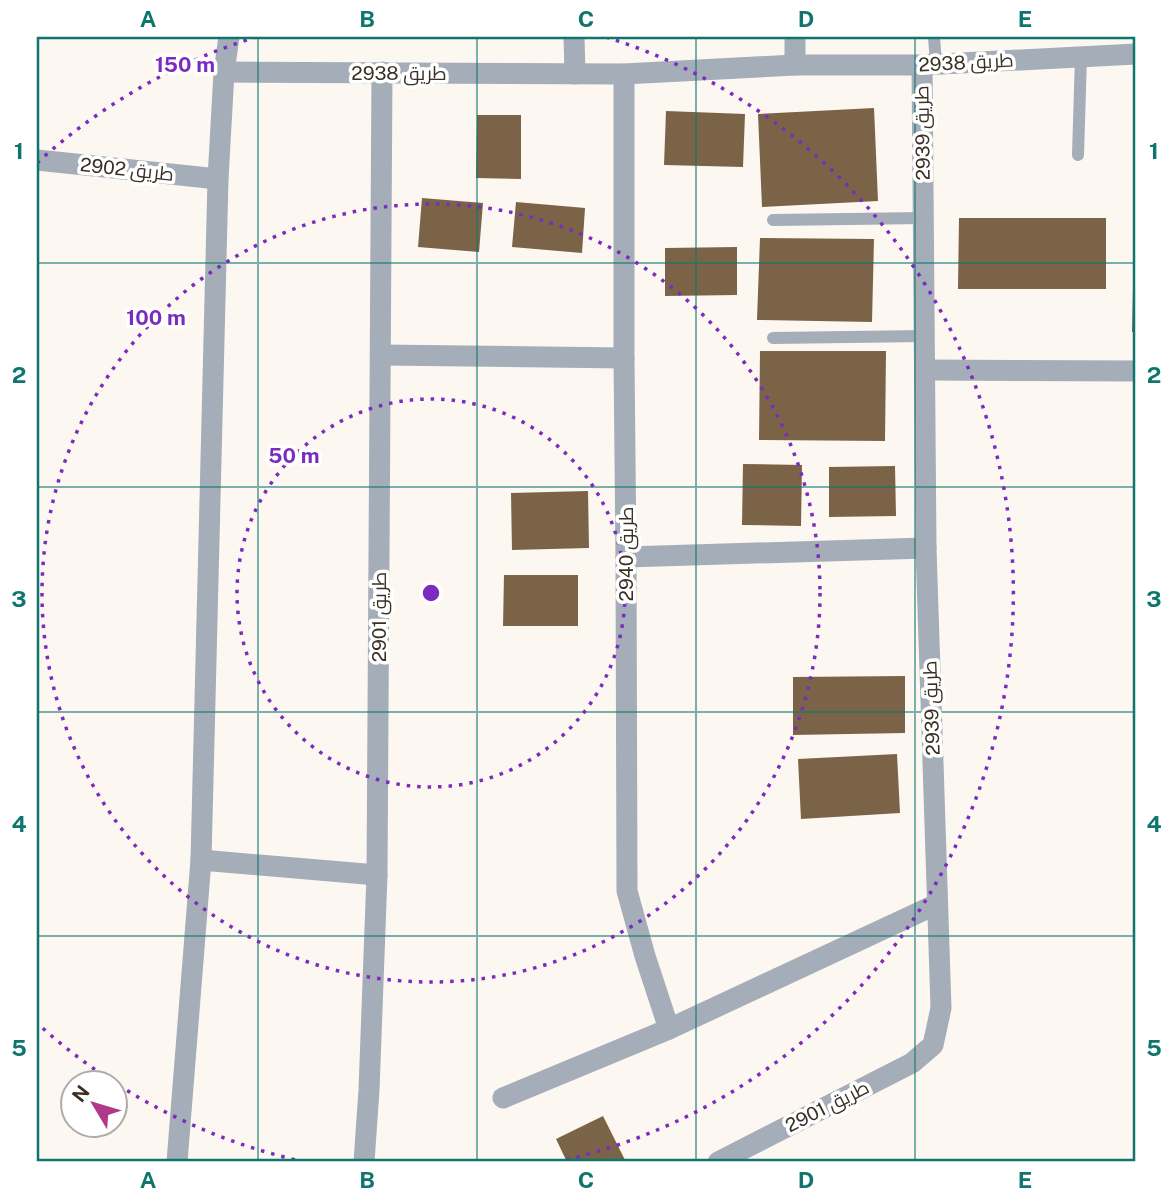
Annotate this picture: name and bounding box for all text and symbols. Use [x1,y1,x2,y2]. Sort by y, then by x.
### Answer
text: A [140,5,157,32]
text: B [359,5,375,32]
text: C [578,5,594,32]
text: D [798,5,814,32]
text: E [1018,5,1032,32]
street label: طريق 2938 [918,49,1014,77]
text: 150 m [155,52,215,77]
street label: طريق 2938 [351,62,447,86]
street label: طريق 2939 [910,85,936,181]
text: 1 [14,137,24,164]
text: 1 [1149,137,1159,164]
street label: طريق 2902 [79,153,175,187]
text: 100 m [126,305,186,330]
text: 2 [12,361,26,388]
text: 2 [1147,361,1161,388]
text: 50 m [268,443,320,468]
street label: طريق 2940 [615,507,639,601]
street label: طريق 2901 [368,572,392,662]
centre of rings [419,581,443,605]
text: 3 [11,585,27,612]
text: 3 [1146,585,1162,612]
street label: طريق 2939 [918,660,946,756]
text: 4 [11,810,27,837]
text: 4 [1146,810,1162,837]
text: 5 [11,1034,27,1061]
text: 5 [1146,1034,1162,1061]
north arrow [60,1070,130,1140]
street label: طريق 2901 [782,1076,873,1138]
text: N [67,1081,94,1106]
text: A [140,1166,157,1193]
text: B [359,1166,375,1193]
text: C [578,1166,594,1193]
text: D [798,1166,814,1193]
text: E [1018,1166,1032,1193]

